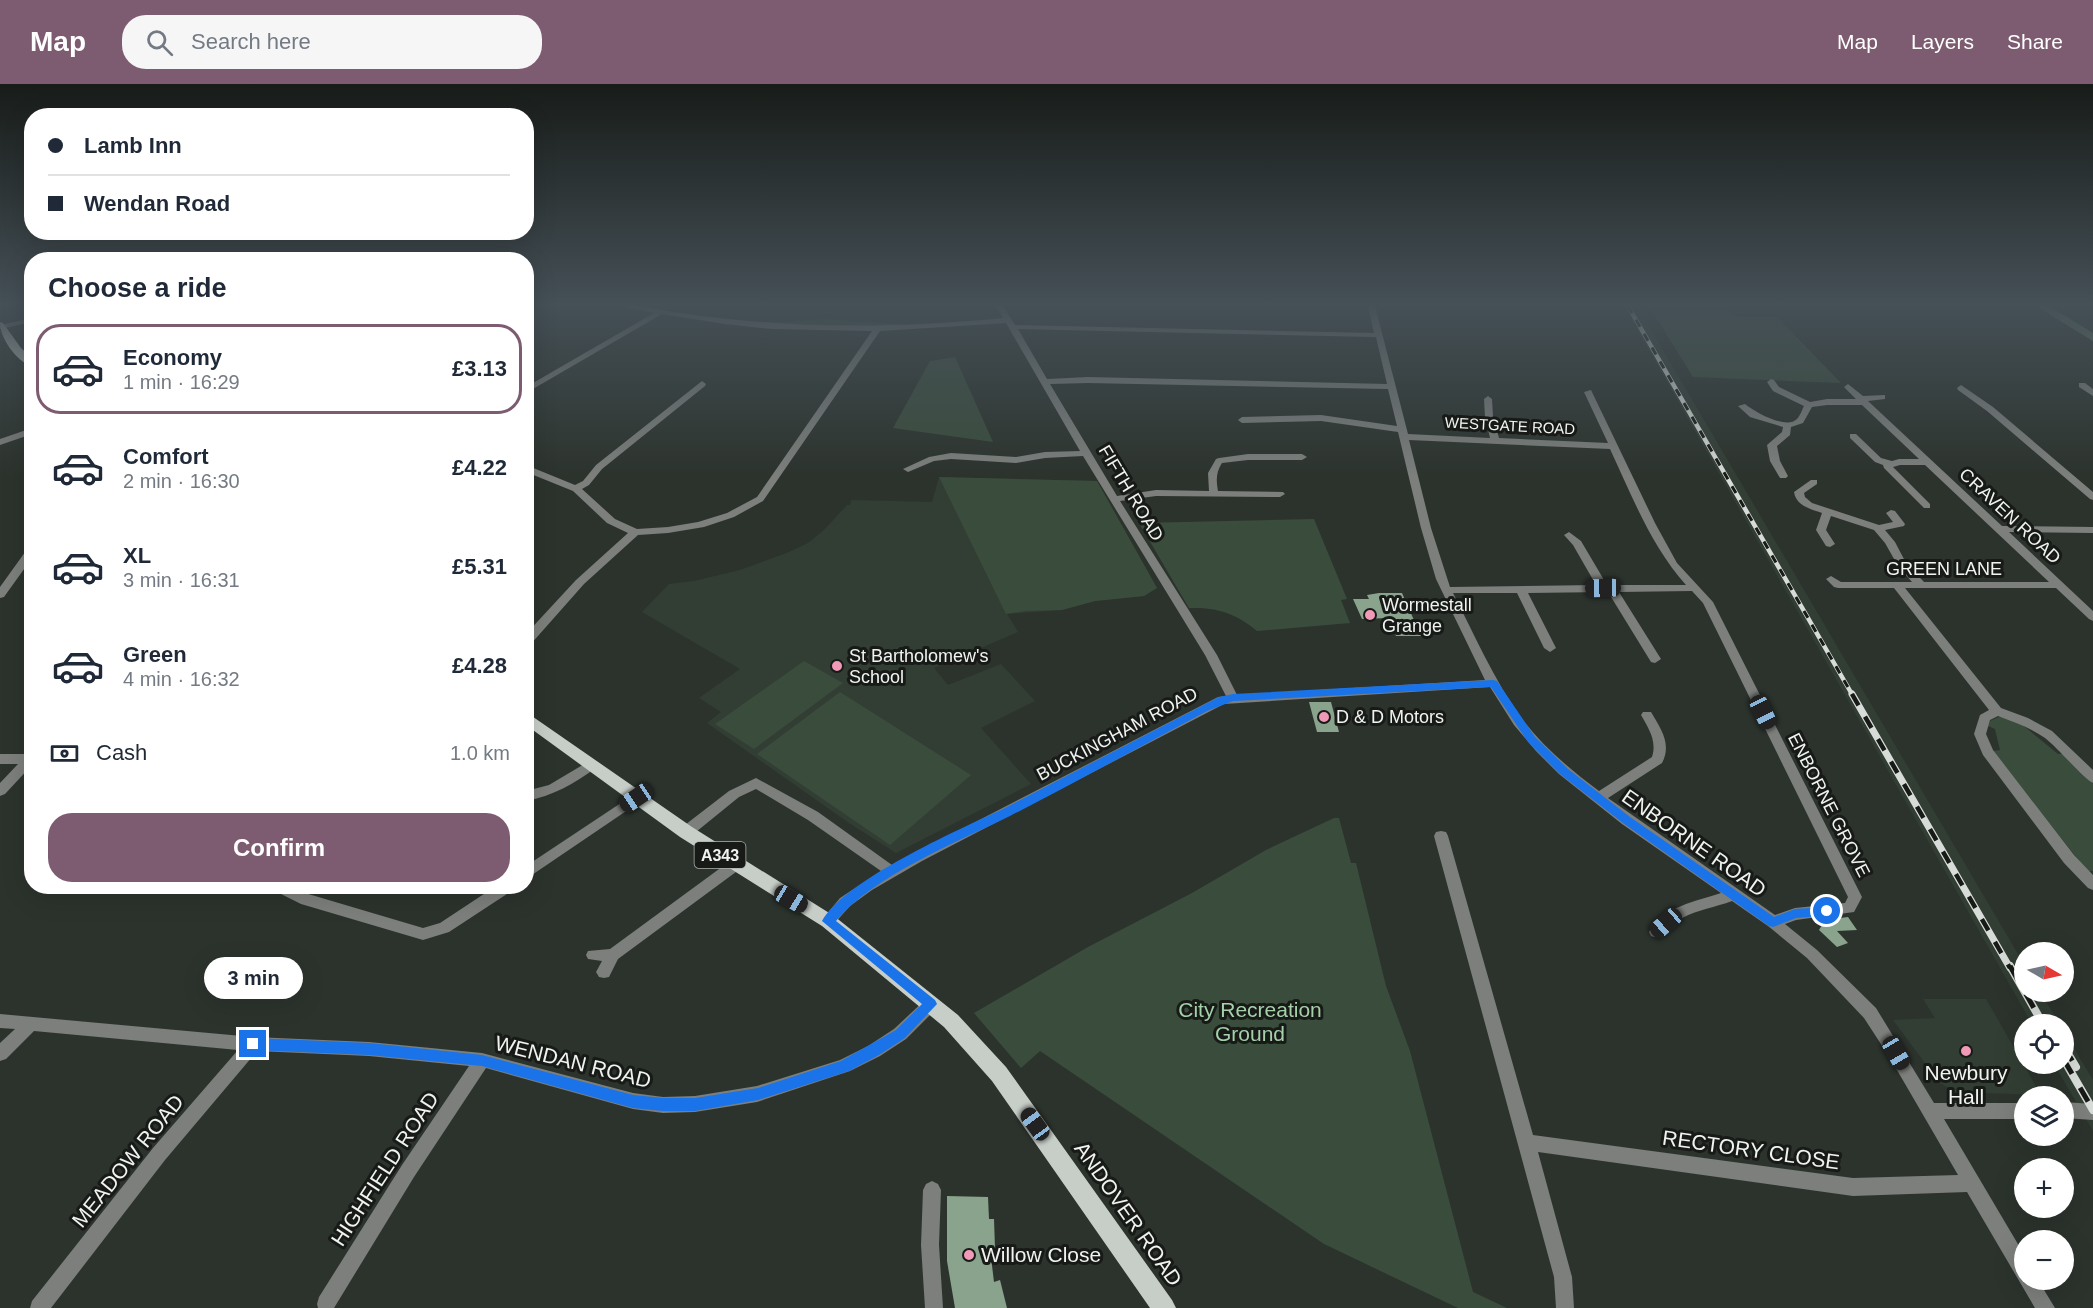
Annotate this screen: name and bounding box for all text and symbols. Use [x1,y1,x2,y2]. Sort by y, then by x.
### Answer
search box [122,15,542,69]
text: Map [30,26,86,57]
icon: search [143,26,176,59]
text: Search here [191,29,311,54]
text: Map [1837,30,1878,53]
text: Layers [1911,30,1974,53]
text: Share [2007,30,2063,53]
text: Lamb Inn [84,133,182,158]
text: Wendan Road [84,191,230,216]
text: Choose a ride [48,273,227,303]
icon: car [51,342,105,396]
text: Economy [123,345,222,370]
text: £3.13 [452,356,507,381]
text: 1 min · 16:29 [123,371,240,393]
street label: WESTGATE ROAD [1444,414,1576,437]
icon: car [51,441,105,495]
street label: FIFTH ROAD [1095,442,1167,544]
text: Comfort [123,444,209,469]
text: £4.22 [452,455,507,480]
street label: CRAVEN ROAD [1955,464,2065,568]
text: 2 min · 16:30 [123,470,240,492]
icon: car [51,540,105,594]
text: XL [123,543,151,568]
text: £5.31 [452,554,507,579]
street label: GREEN LANE [1886,559,2002,579]
text: 3 min · 16:31 [123,569,240,591]
car [1585,579,1621,597]
place label: Wormestall Grange [1382,595,1472,636]
marker: Wormestall Grange [1363,608,1377,622]
icon: car [51,639,105,693]
text: Green [123,642,187,667]
place label: St Bartholomew's School [849,646,989,687]
text: £4.28 [452,653,507,678]
marker: St Bartholomew's School [830,659,844,673]
text: 4 min · 16:32 [123,668,240,690]
street label: BUCKINGHAM ROAD [1033,683,1201,785]
car [1747,692,1779,732]
place label: D & D Motors [1336,707,1444,727]
marker: D & D Motors [1317,710,1331,724]
street label: ENBORNE GROVE [1784,730,1874,880]
icon: cash [48,737,81,770]
text: Cash [96,740,147,765]
text: 1.0 km [450,742,510,764]
car [616,780,656,816]
street label: ENBORNE ROAD [1618,784,1771,901]
button: Confirm [48,813,510,882]
road number: A343 [694,842,746,868]
car [771,882,811,916]
route start [1813,897,1840,924]
car [1647,904,1685,942]
north arrow [2014,942,2074,1002]
map controls [2014,942,2074,1290]
callout: 3 min [204,957,302,999]
text: 3 min [227,967,280,989]
park label: City Recreation Ground [1178,998,1322,1045]
button: locate [2014,1014,2074,1074]
route end [239,1030,266,1057]
street label: WENDAN ROAD [493,1031,653,1092]
car [1879,1033,1913,1073]
marker: Newbury Hall [1959,1044,1973,1058]
place label: Newbury Hall [1925,1061,2008,1108]
button: layers [2014,1086,2074,1146]
street label: HIGHFIELD ROAD [326,1088,443,1250]
street label: MEADOW ROAD [67,1090,188,1231]
car [1017,1104,1053,1144]
street label: RECTORY CLOSE [1661,1126,1841,1173]
street label: ANDOVER ROAD [1070,1137,1187,1290]
button: + [2014,1158,2074,1218]
button: − [2014,1230,2074,1290]
place label: Willow Close [981,1243,1101,1266]
marker: Willow Close [962,1248,976,1262]

